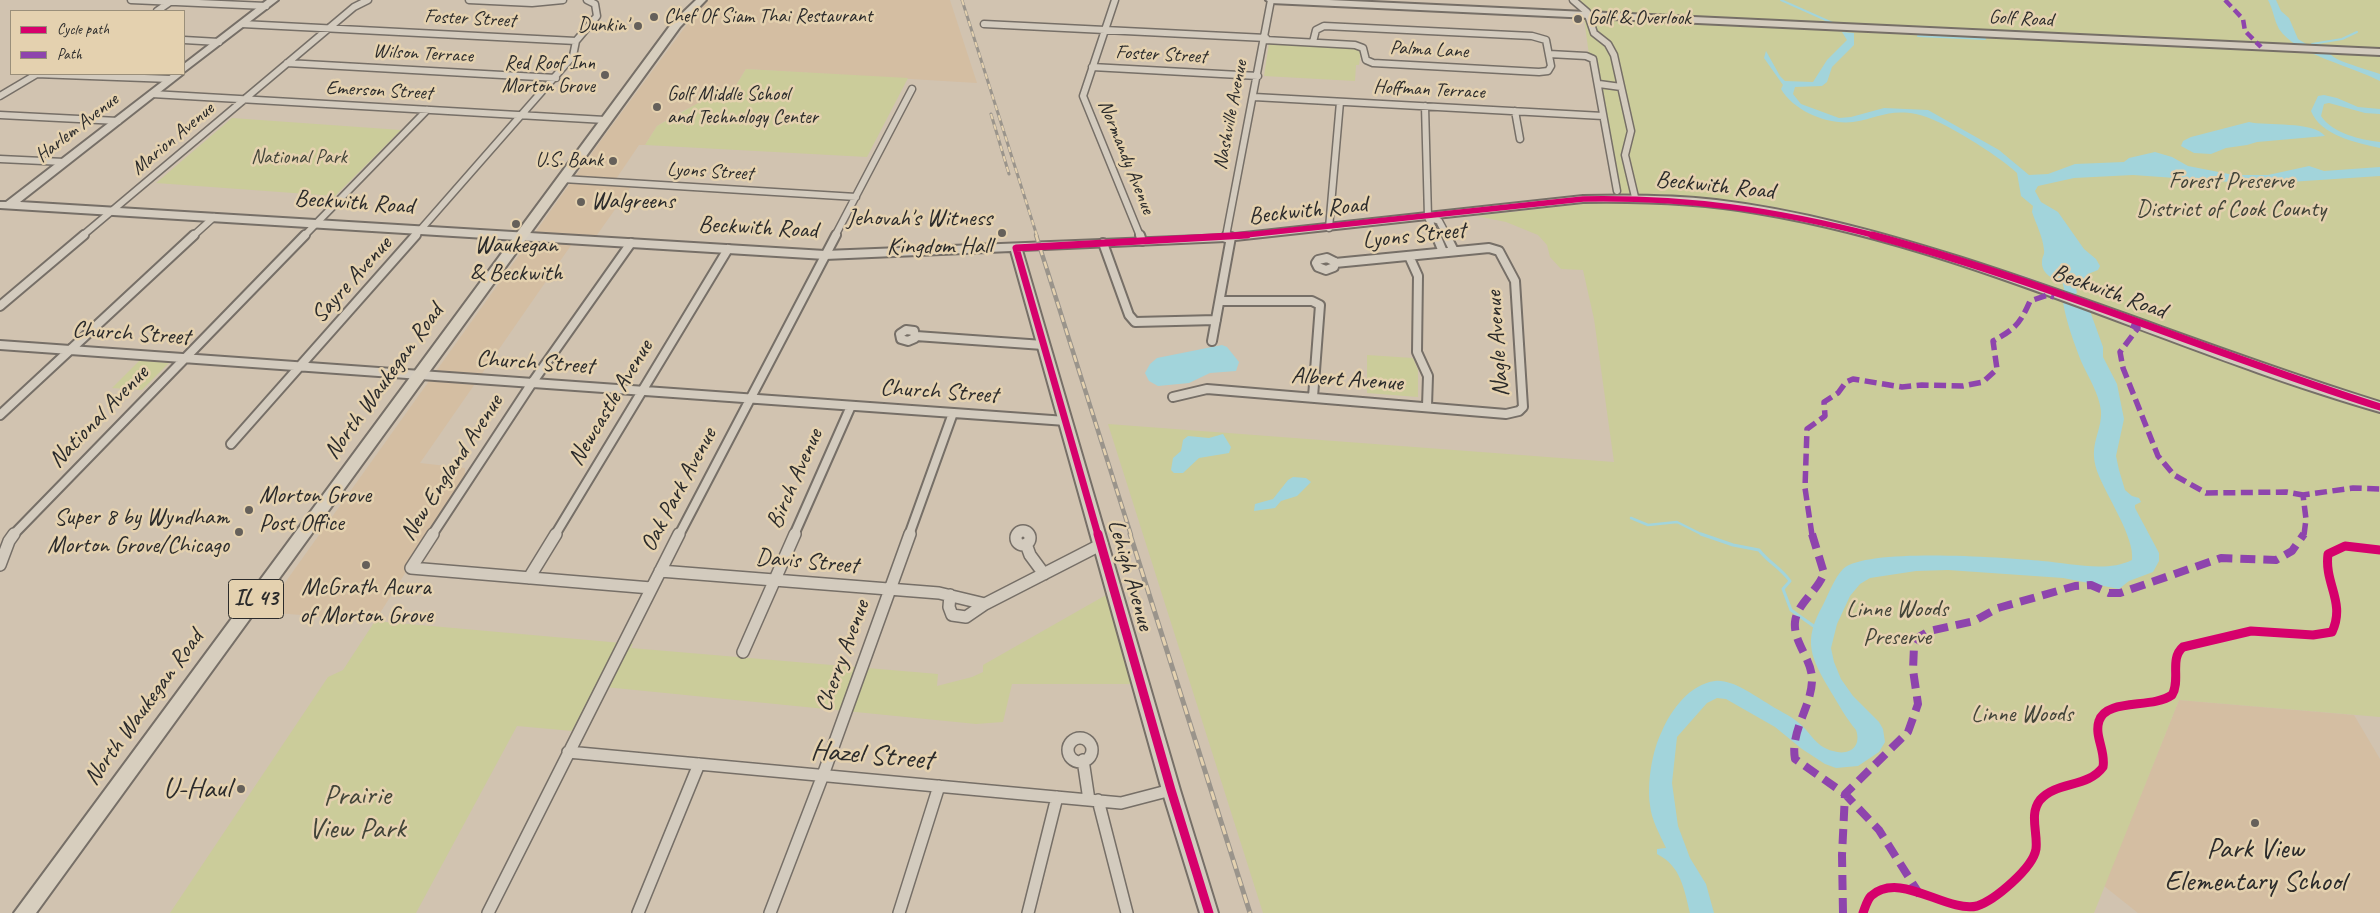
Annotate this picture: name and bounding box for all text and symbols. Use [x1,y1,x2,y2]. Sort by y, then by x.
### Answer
street label: Foster Street [424,5,516,33]
place label: Chef Of Siam Thai Restaurant [664,5,872,29]
street label: Golf Road [1988,5,2054,33]
place label: Golf & Overlook [1588,7,1691,31]
legend [10,10,185,75]
marker: Chef Of Siam Thai Restaurant [648,11,660,23]
marker: Golf & Overlook [1572,13,1584,25]
place label: Dunkin' [578,14,628,38]
text: Cycle path [57,20,109,39]
marker: Dunkin' [632,20,644,32]
street label: Palma Lane [1389,36,1469,64]
street label: Wilson Terrace [372,39,474,69]
street label: Foster Street [1115,41,1207,69]
text: Path [57,45,82,64]
place label: Red Roof Inn Morton Grove [502,52,595,99]
street label: Nashville Avenue [1209,58,1253,172]
marker: Red Roof Inn Morton Grove [599,69,611,81]
street label: Hoffman Terrace [1373,75,1485,105]
street label: Emerson Street [325,76,433,106]
place label: Golf Middle School and Technology Center [667,83,818,130]
street label: Harlem Avenue [31,88,123,168]
street label: Normandy Avenue [1092,96,1160,218]
street label: Marion Avenue [127,97,219,181]
marker: Golf Middle School and Technology Center [651,101,663,113]
park label: National Park [251,146,347,170]
place label: U.S. Bank [535,149,603,173]
marker: U.S. Bank [607,155,619,167]
street label: Lyons Street [666,158,754,186]
street label: Beckwith Road [1654,165,1776,207]
park label: Forest Preserve District of Cook County [2136,168,2326,224]
street label: Beckwith Road [294,184,414,222]
place label: Walgreens [591,188,675,216]
street label: Beckwith Road [1247,190,1369,232]
marker: Walgreens [575,196,587,208]
place label: Jehovah's Witness Kingdom Hall [847,205,992,261]
street label: Beckwith Road [698,210,818,246]
street label: Lyons Street [1361,216,1467,256]
marker: Waukegan & Beckwith [510,218,522,230]
marker: Jehovah's Witness Kingdom Hall [996,227,1008,239]
street label: Sayre Avenue [305,231,399,329]
place label: Waukegan & Beckwith [470,232,562,288]
street label: Beckwith Road [2048,258,2170,326]
street label: Nagle Avenue [1480,290,1516,398]
street label: North Waukegan Road [318,299,450,465]
street label: Church Street [71,316,191,352]
street label: Newcastle Avenue [562,335,660,471]
street label: Church Street [475,345,595,381]
street label: National Avenue [43,359,155,475]
street label: Albert Avenue [1290,362,1404,398]
street label: Church Street [879,374,999,410]
street label: New England Avenue [394,390,510,546]
street label: Oak Park Avenue [634,423,724,557]
street label: Birch Avenue [760,425,830,533]
place label: Morton Grove Post Office [259,482,371,538]
place label: Super 8 by Wyndham Morton Grove/Chicago [47,504,229,560]
marker: Morton Grove Post Office [243,504,255,516]
street label: Lehigh Avenue [1100,516,1160,634]
marker: Super 8 by Wyndham Morton Grove/Chicago [233,526,245,538]
street label: Davis Street [755,543,859,581]
marker: McGrath Acura of Morton Grove [360,559,372,571]
place label: McGrath Acura of Morton Grove [299,574,433,630]
road number: IL 43 [228,580,284,618]
street label: Cherry Avenue [810,596,876,716]
park label: Linne Woods Preserve [1846,596,1948,652]
street label: North Waukegan Road [78,625,210,791]
park label: Linne Woods [1971,701,2073,729]
street label: Hazel Street [809,733,935,779]
place label: U-Haul [163,772,231,806]
park label: Prairie View Park [308,779,406,847]
marker: U-Haul [235,783,247,795]
marker: Park View Elementary School [2249,817,2261,829]
place label: Park View Elementary School [2164,832,2346,900]

